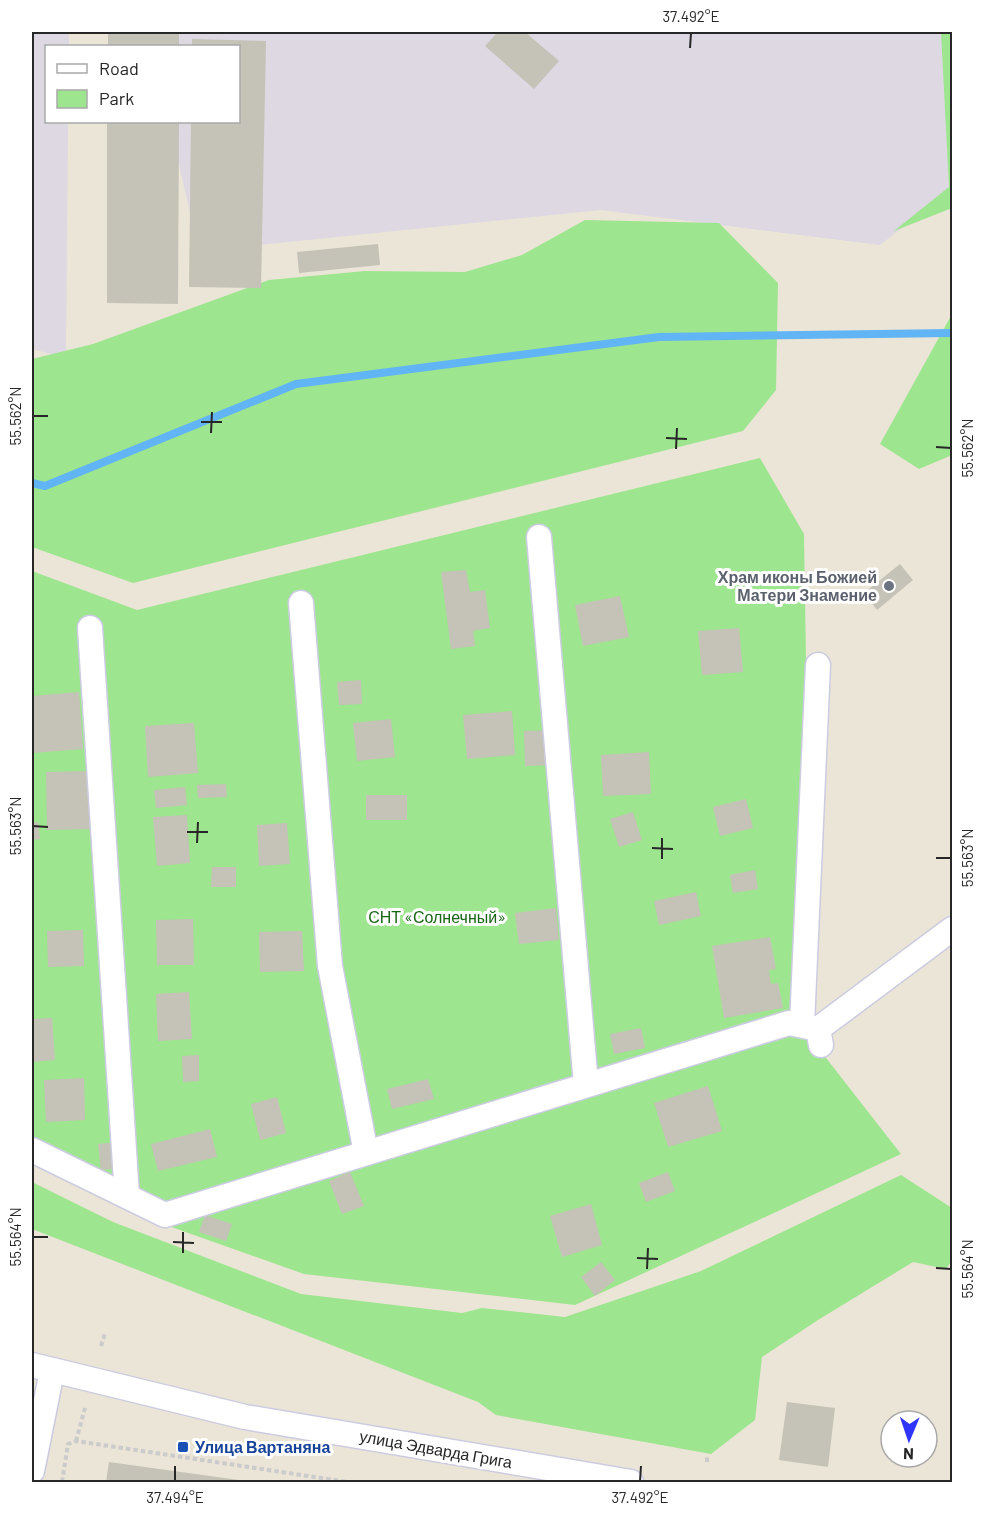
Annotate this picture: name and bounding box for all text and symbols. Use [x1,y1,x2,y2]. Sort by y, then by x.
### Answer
text: 37.492°E [662,7,720,25]
legend [45,45,240,123]
text: Road [99,57,139,79]
text: Park [99,87,134,109]
text: 55.562°N [6,387,24,445]
text: 55.562°N [958,419,976,477]
place label: Храм иконы Божией Матери Знамение [718,567,877,604]
marker: Храм иконы Божией Матери Знамение [882,579,896,593]
text: 55.563°N [6,797,24,855]
text: 55.563°N [958,829,976,887]
park label: СНТ «Солнечный» [368,907,506,926]
text: 55.564°N [6,1207,24,1267]
text: 55.564°N [958,1239,976,1299]
north arrow [879,1409,939,1469]
street label: улица Эдварда Грига [358,1426,514,1471]
place label: Улица Вартаняна [195,1437,330,1456]
marker: Улица Вартаняна [176,1440,190,1454]
text: N [903,1445,914,1464]
text: 37.494°E [146,1488,204,1506]
text: 37.492°E [611,1488,669,1506]

